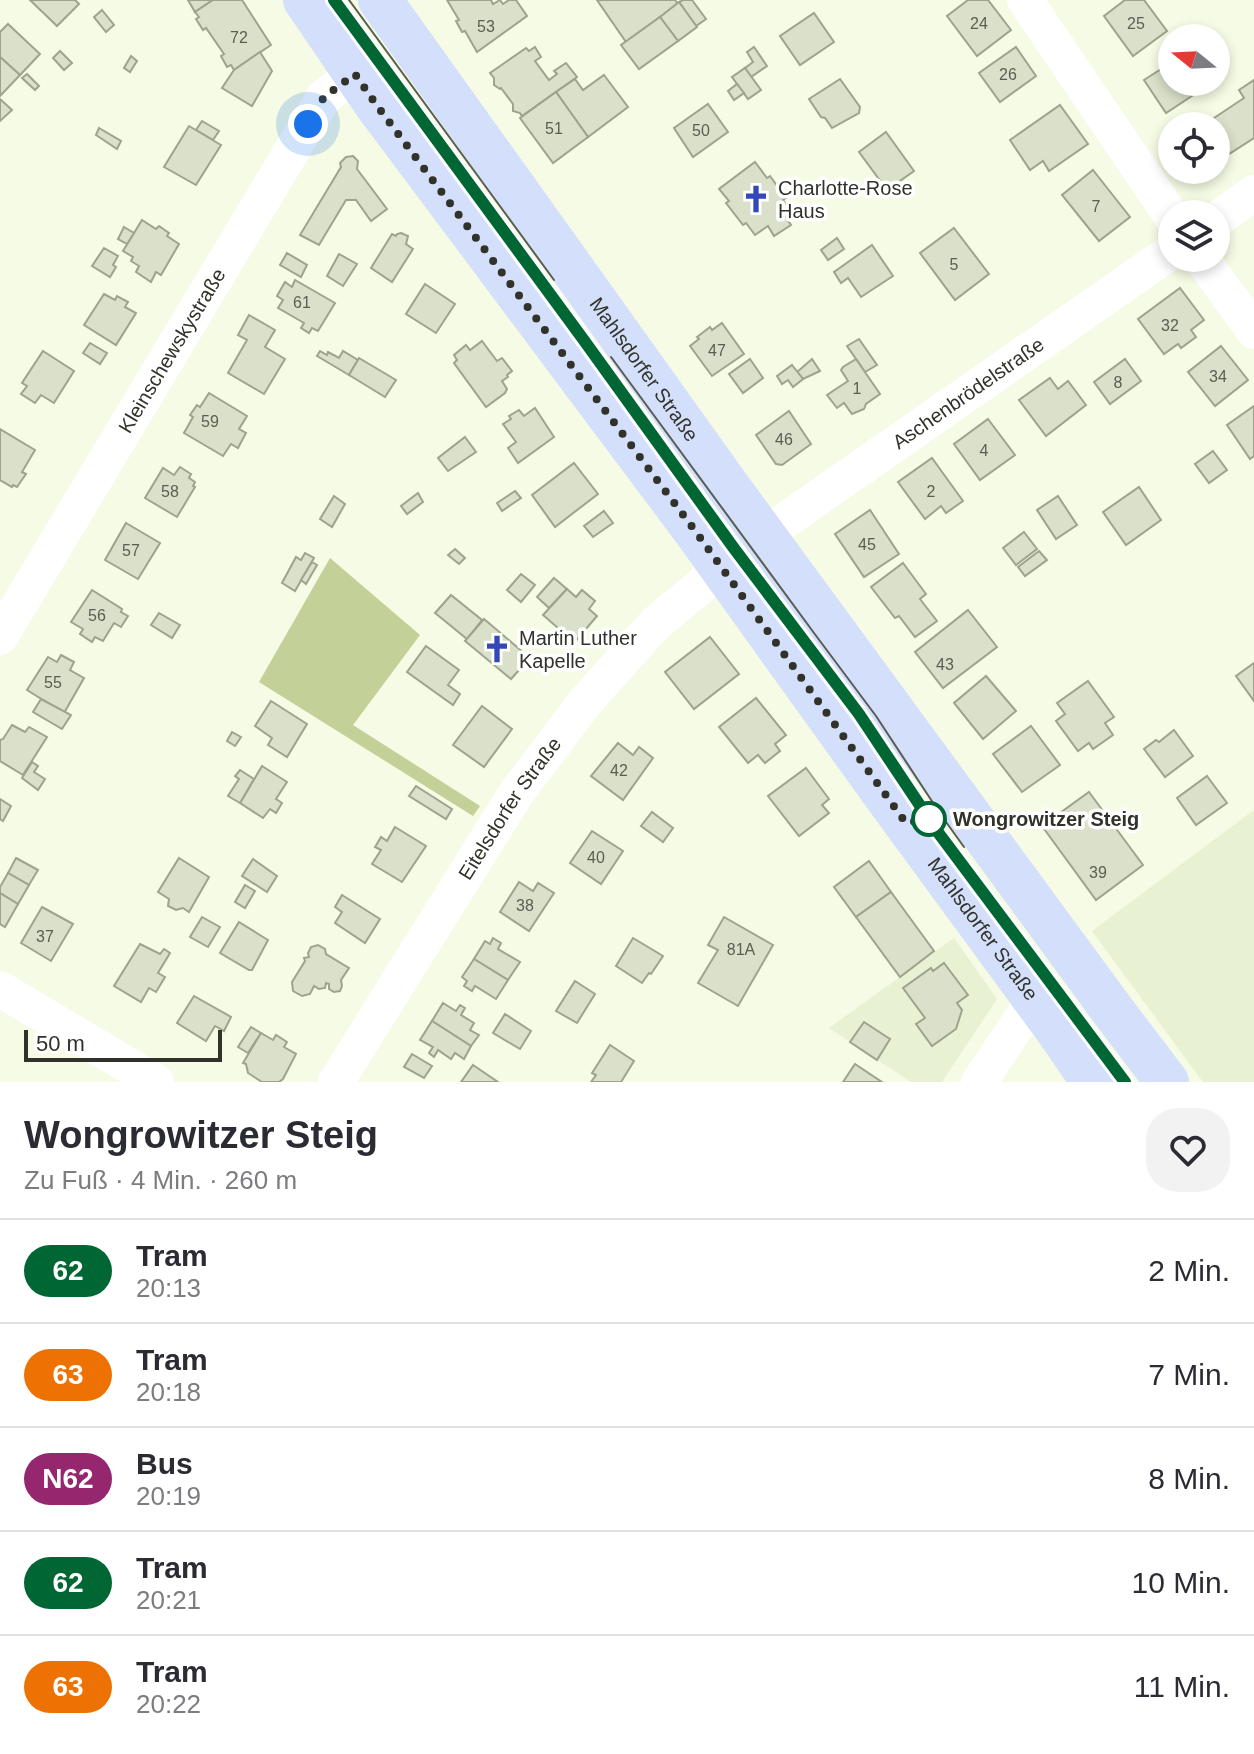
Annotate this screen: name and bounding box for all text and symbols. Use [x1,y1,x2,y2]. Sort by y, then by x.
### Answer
house number: 24 [970,15,988,32]
house number: 25 [1127,15,1145,32]
house number: 53 [477,18,495,35]
north arrow [1158,24,1230,96]
map controls [1158,24,1230,272]
house number: 72 [230,29,248,46]
house number: 26 [999,66,1017,83]
your location [288,104,328,144]
button: locate [1158,112,1230,184]
house number: 51 [545,120,563,137]
house number: 50 [692,122,710,139]
place label: Charlotte-Rose Haus [778,177,913,222]
church icon: Charlotte-Rose Haus [741,184,771,214]
house number: 7 [1092,198,1101,215]
button: layers [1158,200,1230,272]
house number: 5 [950,256,959,273]
street label: Kleinschewskystraße [114,264,230,437]
street label: Mahlsdorfer Straße [585,293,703,445]
house number: 61 [293,294,311,311]
house number: 32 [1161,317,1179,334]
street label: Aschenbrödelstraße [888,333,1048,453]
house number: 47 [708,342,726,359]
house number: 34 [1209,368,1227,385]
house number: 8 [1114,374,1123,391]
house number: 1 [853,380,862,397]
house number: 59 [201,413,219,430]
house number: 46 [775,431,793,448]
house number: 4 [980,442,989,459]
house number: 58 [161,483,179,500]
house number: 2 [927,483,936,500]
house number: 45 [858,536,876,553]
house number: 57 [122,542,140,559]
house number: 56 [88,607,106,624]
place label: Martin Luther Kapelle [519,627,637,672]
church icon: Martin Luther Kapelle [482,634,512,664]
house number: 43 [936,656,954,673]
house number: 55 [44,674,62,691]
street label: Eitelsdorfer Straße [454,733,565,884]
house number: 42 [610,762,628,779]
marker: Wongrowitzer Steig [912,802,946,836]
place label: Wongrowitzer Steig [953,808,1139,830]
house number: 40 [587,849,605,866]
street label: Mahlsdorfer Straße [923,853,1042,1004]
house number: 39 [1089,864,1107,881]
house number: 38 [516,897,534,914]
house number: 37 [36,928,54,945]
house number: 81A [727,941,756,958]
scale bar [24,1026,222,1062]
text: 50 m [36,1031,85,1056]
button: heart [1146,1108,1230,1192]
text: Wongrowitzer Steig [24,1114,378,1156]
text: Zu Fuß · 4 Min. · 260 m [24,1165,297,1195]
text: Tram [136,1239,208,1272]
text: 2 Min. [1148,1254,1230,1287]
text: 62 [52,1255,84,1286]
text: 20:13 [136,1273,201,1303]
text: Tram [136,1343,208,1376]
text: 7 Min. [1148,1358,1230,1391]
text: 63 [52,1359,84,1390]
text: 20:18 [136,1377,201,1407]
text: Bus [136,1447,193,1480]
text: 8 Min. [1148,1462,1230,1495]
text: N62 [42,1463,94,1494]
text: 20:19 [136,1481,201,1511]
text: Tram [136,1551,208,1584]
text: 10 Min. [1132,1566,1230,1599]
text: 62 [52,1567,84,1598]
text: 20:21 [136,1585,201,1615]
text: Tram [136,1655,208,1688]
text: 11 Min. [1134,1670,1230,1703]
text: 63 [52,1671,84,1702]
text: 20:22 [136,1689,201,1719]

